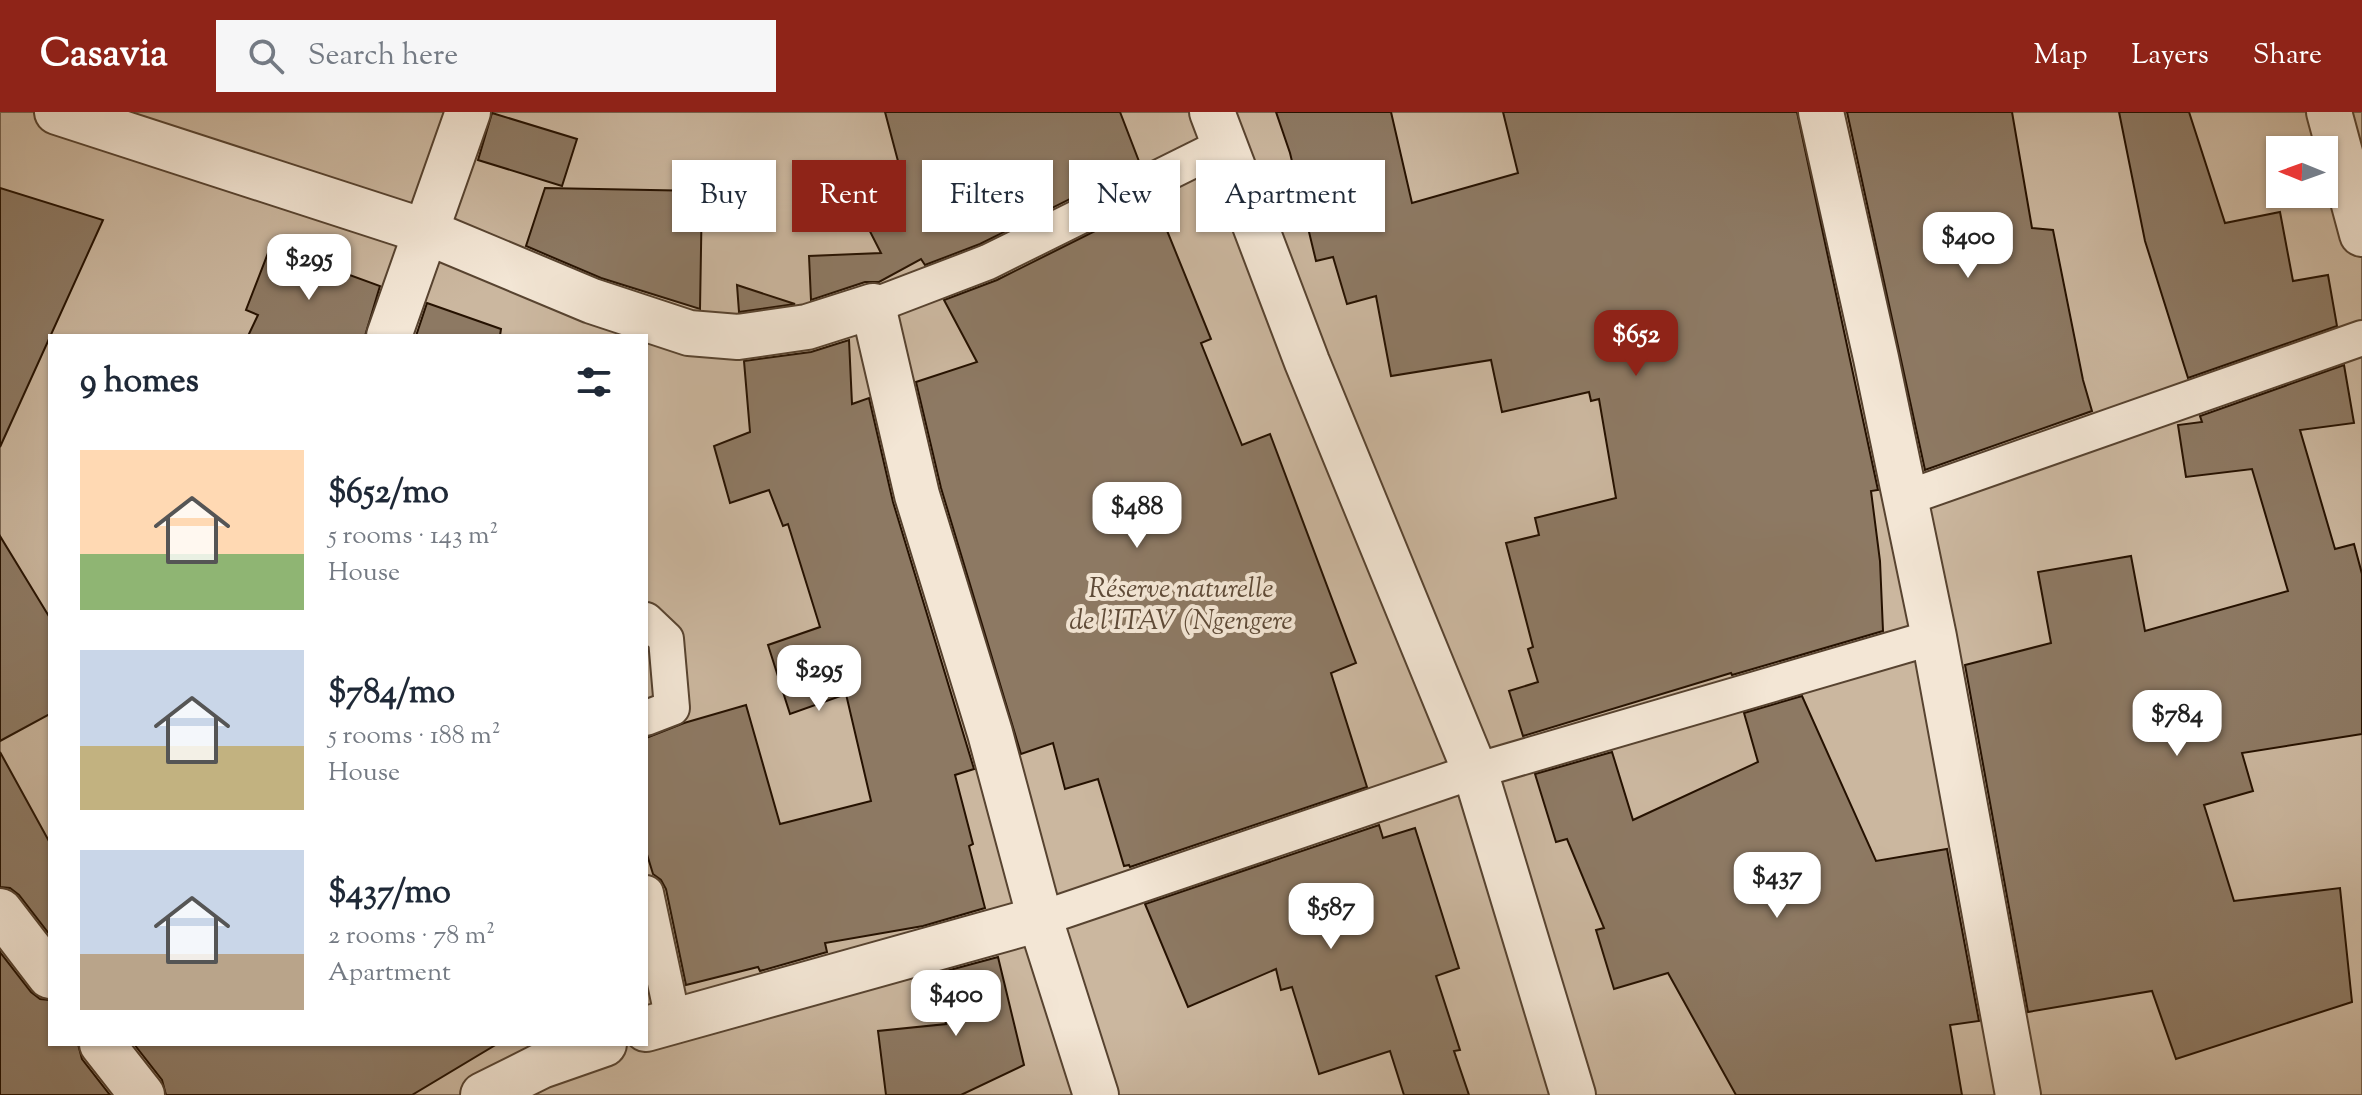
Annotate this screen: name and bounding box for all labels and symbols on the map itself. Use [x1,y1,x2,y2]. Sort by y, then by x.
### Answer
north arrow [2266,136,2338,208]
pin: $400 [1921,212,2015,280]
pin: $295 [262,234,356,302]
pin: $652 [1589,310,1683,378]
pin: $488 [1090,482,1184,550]
park label: Réserve naturelle de l'ITAV (Ngengere [1069,570,1293,642]
pin: $295 [772,645,866,713]
pin: $784 [2130,690,2224,758]
pin: $437 [1730,852,1824,920]
pin: $587 [1284,883,1378,951]
pin: $400 [909,970,1003,1038]

